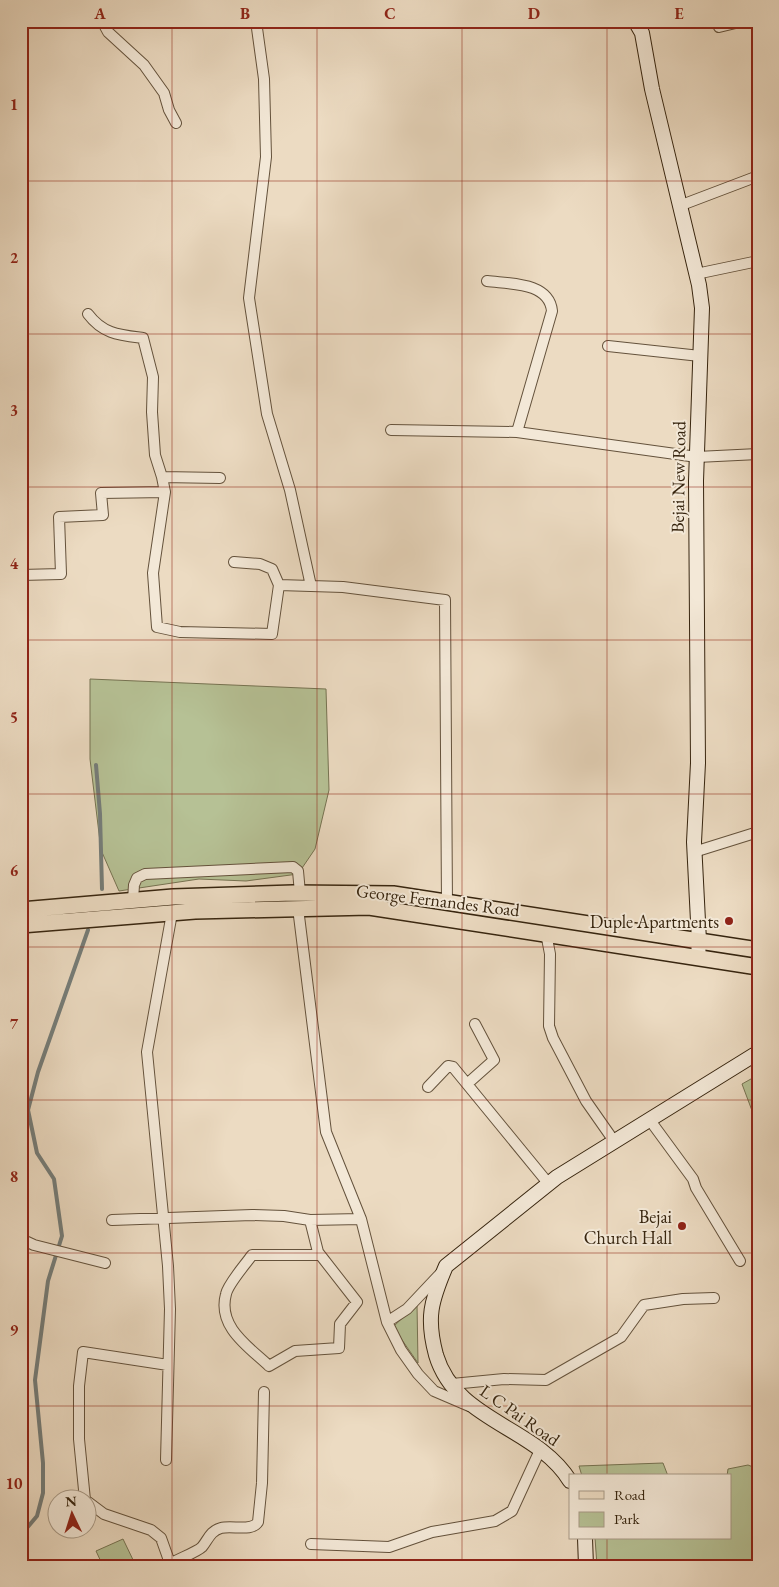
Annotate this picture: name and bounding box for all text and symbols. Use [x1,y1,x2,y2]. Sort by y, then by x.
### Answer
text: A [93,3,106,24]
text: B [240,3,250,24]
text: C [384,3,396,24]
text: D [528,3,540,24]
text: E [674,3,684,24]
text: 1 [10,94,18,115]
text: 2 [10,247,19,268]
text: 3 [10,400,18,421]
street label: Bejai New Road [666,420,690,533]
text: 4 [10,553,19,574]
text: 5 [10,707,18,728]
text: 6 [10,860,19,881]
street label: George Fernandes Road [355,879,522,922]
place label: Duple Apartments [590,910,719,933]
marker: Duple Apartments [723,915,735,927]
text: 7 [10,1013,19,1034]
text: 8 [10,1166,18,1187]
place label: Bejai Church Hall [584,1205,673,1249]
marker: Bejai Church Hall [676,1220,688,1232]
text: 9 [10,1319,19,1340]
street label: L C Pai Road [476,1379,565,1451]
text: 10 [6,1473,23,1494]
legend [569,1474,732,1540]
text: Road [614,1485,646,1504]
north arrow [48,1490,98,1540]
text: N [65,1492,78,1510]
text: Park [614,1509,641,1528]

